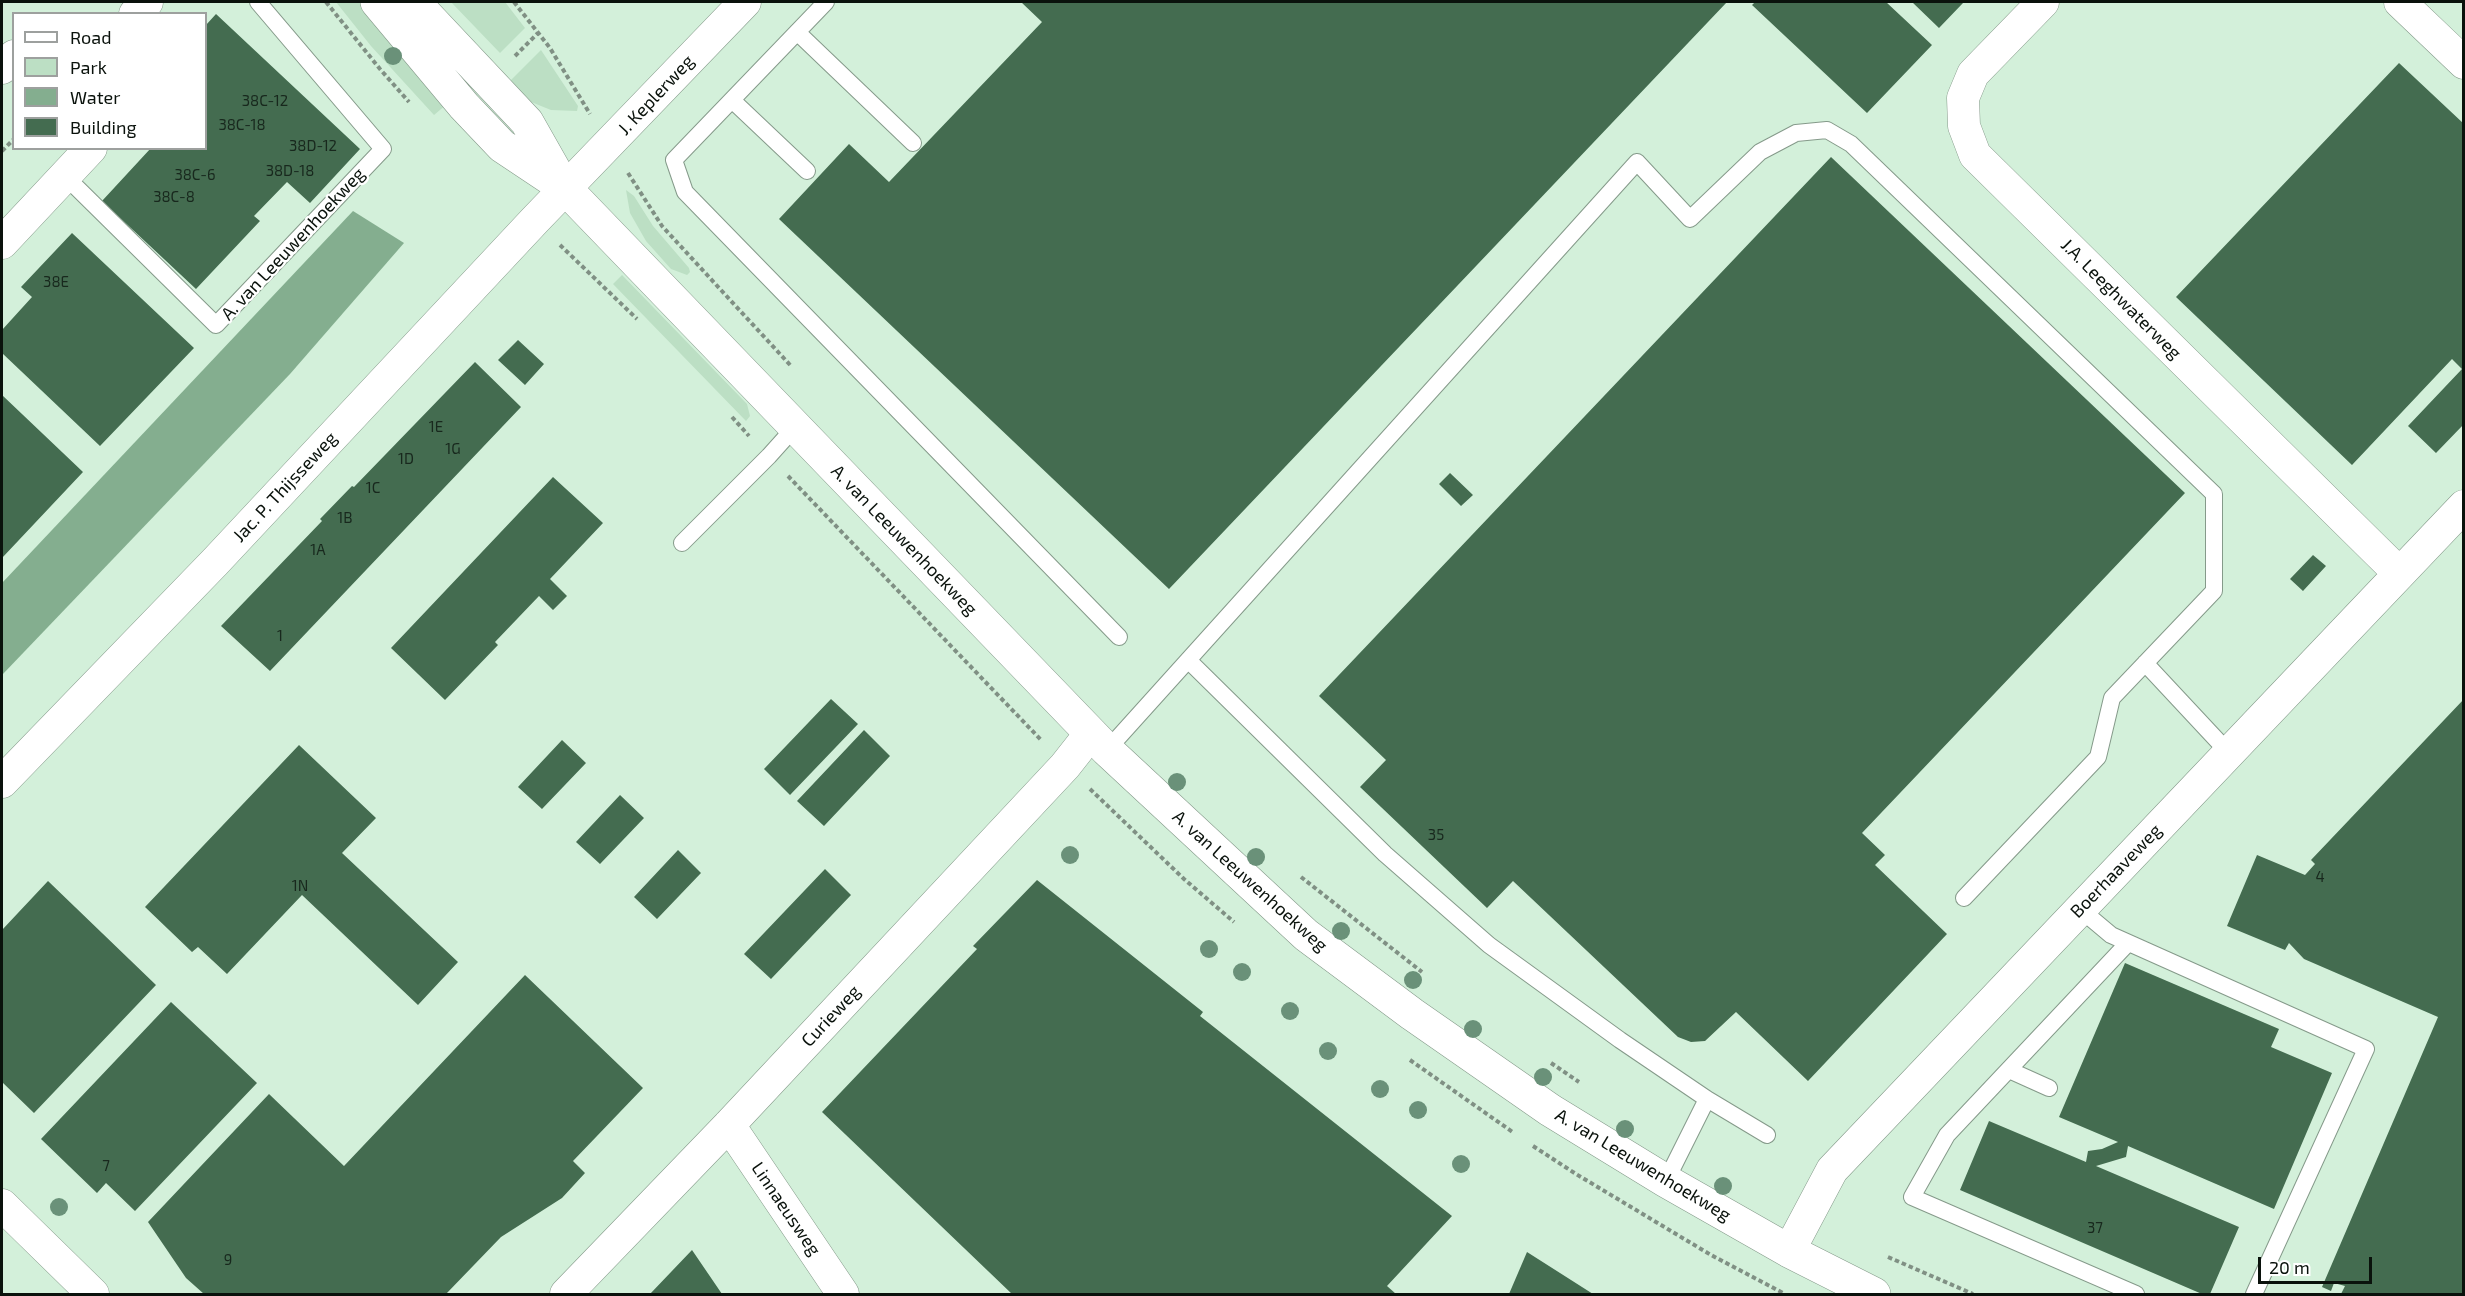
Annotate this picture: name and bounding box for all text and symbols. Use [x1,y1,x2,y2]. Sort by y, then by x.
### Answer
legend [12,12,207,150]
text: Road [70,26,111,48]
street label: J. Keplerweg [613,51,699,139]
text: Park [70,56,107,78]
text: Water [70,86,120,108]
house number: 38C-12 [242,92,288,110]
text: Building [70,116,137,138]
house number: 38C-18 [218,116,266,134]
house number: 38D-12 [289,137,337,155]
house number: 38D-18 [266,162,314,180]
street label: A. van Leeuwenhoekweg [217,163,369,325]
house number: 38C-6 [174,166,216,184]
house number: 38C-8 [153,188,195,206]
street label: J.A. Leeghwaterweg [2056,234,2186,364]
house number: 38E [43,273,69,291]
house number: 1E [429,418,443,436]
street label: Jac. P. Thijsseweg [228,427,342,547]
house number: 1G [445,440,461,458]
house number: 1D [398,450,414,468]
street label: A. van Leeuwenhoekweg [826,460,982,620]
house number: 1C [366,479,380,497]
house number: 1B [337,509,353,527]
house number: 1A [310,541,326,559]
house number: 1 [277,627,283,645]
street label: A. van Leeuwenhoekweg [1168,806,1332,956]
street label: Boerhaaveweg [2066,820,2166,922]
house number: 35 [1428,826,1444,844]
house number: 4 [2315,868,2325,886]
house number: 1N [292,877,308,895]
street label: Curieweg [797,981,865,1051]
street label: A. van Leeuwenhoekweg [1551,1104,1735,1226]
house number: 7 [102,1157,110,1175]
street label: Linnaeusweg [747,1158,825,1260]
house number: 37 [2087,1219,2103,1237]
scale bar [2261,1245,2375,1283]
house number: 9 [224,1251,232,1269]
text: 20 m [2269,1256,2310,1278]

